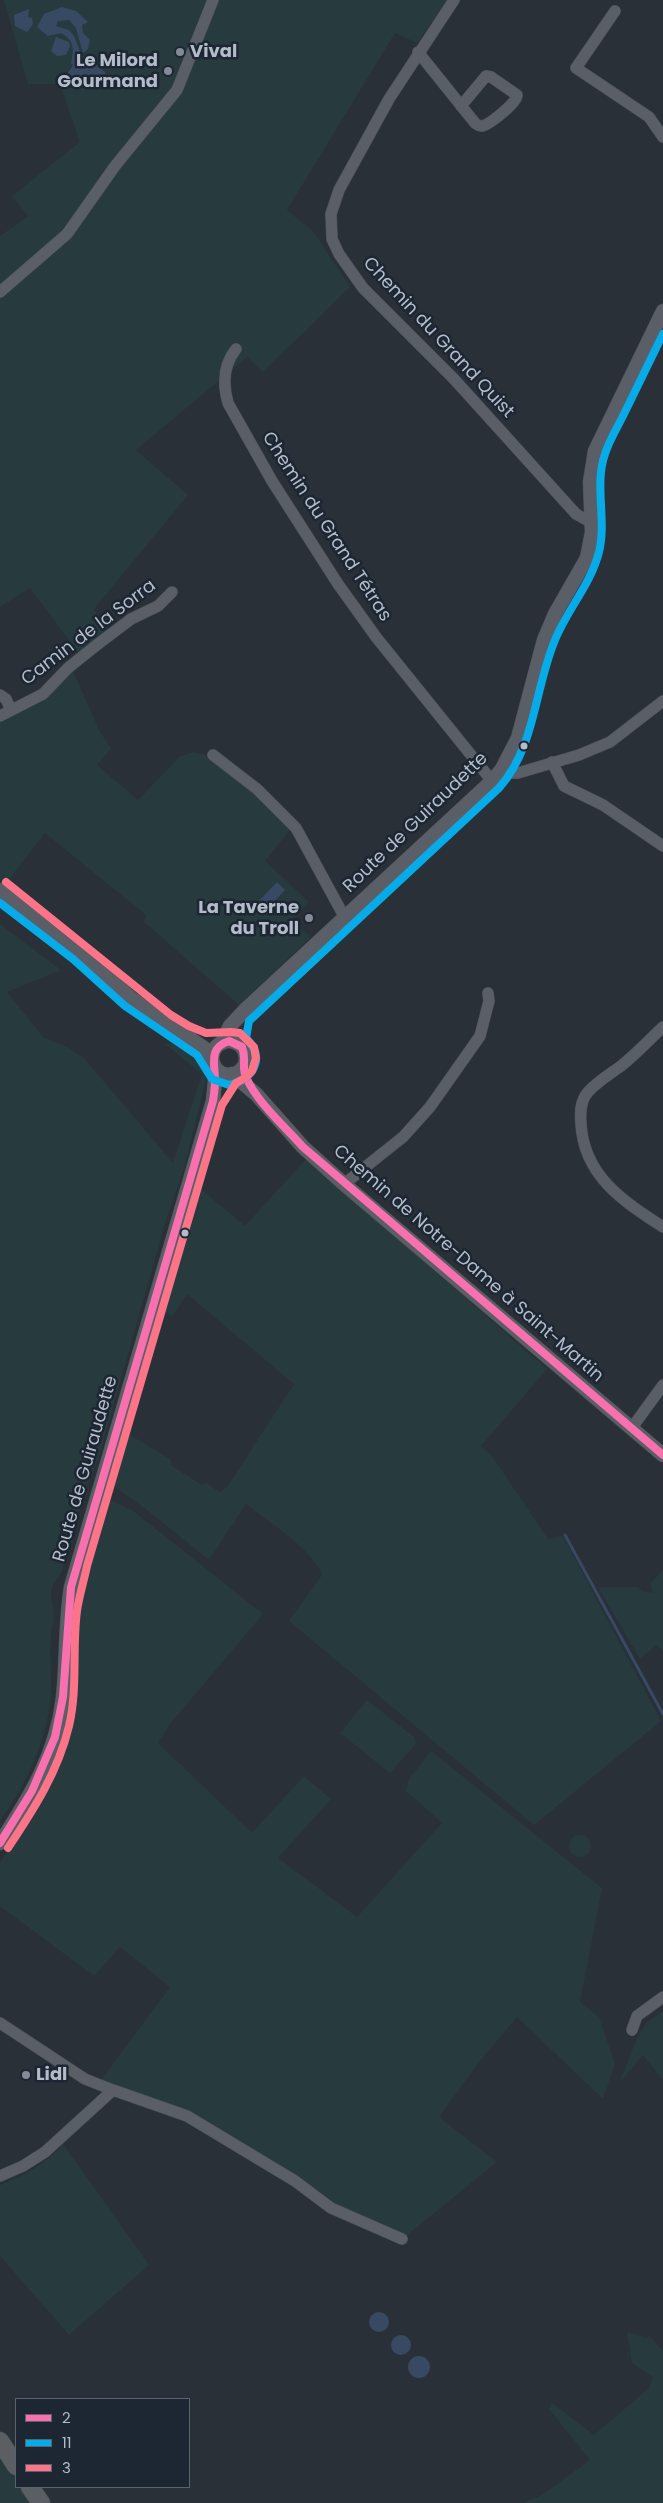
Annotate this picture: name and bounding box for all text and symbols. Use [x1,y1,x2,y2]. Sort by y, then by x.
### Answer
place label: Vival [190,41,237,63]
marker: Vival [174,46,186,58]
place label: Le Milord Gourmand [57,50,158,92]
marker: Le Milord Gourmand [162,65,174,77]
street label: Chemin du Grand Quist [358,253,518,423]
street label: Chemin du Grand Tétras [257,428,395,626]
street label: Camin de la Sorra [18,575,160,691]
unlabelled marker [519,741,529,751]
street label: Route de Guiraudette [339,748,493,898]
place label: La Taverne du Troll [198,897,299,940]
marker: La Taverne du Troll [303,912,315,924]
street label: Chemin de Notre-Dame à Saint-Martin [328,1141,608,1387]
unlabelled marker [180,1228,190,1238]
street label: Route de Guiraudette [49,1373,123,1565]
place label: Lidl [36,2064,67,2086]
marker: Lidl [20,2069,32,2081]
legend [15,2398,190,2488]
text: 2 [62,2407,71,2428]
text: 11 [62,2432,72,2453]
text: 3 [62,2457,71,2478]

